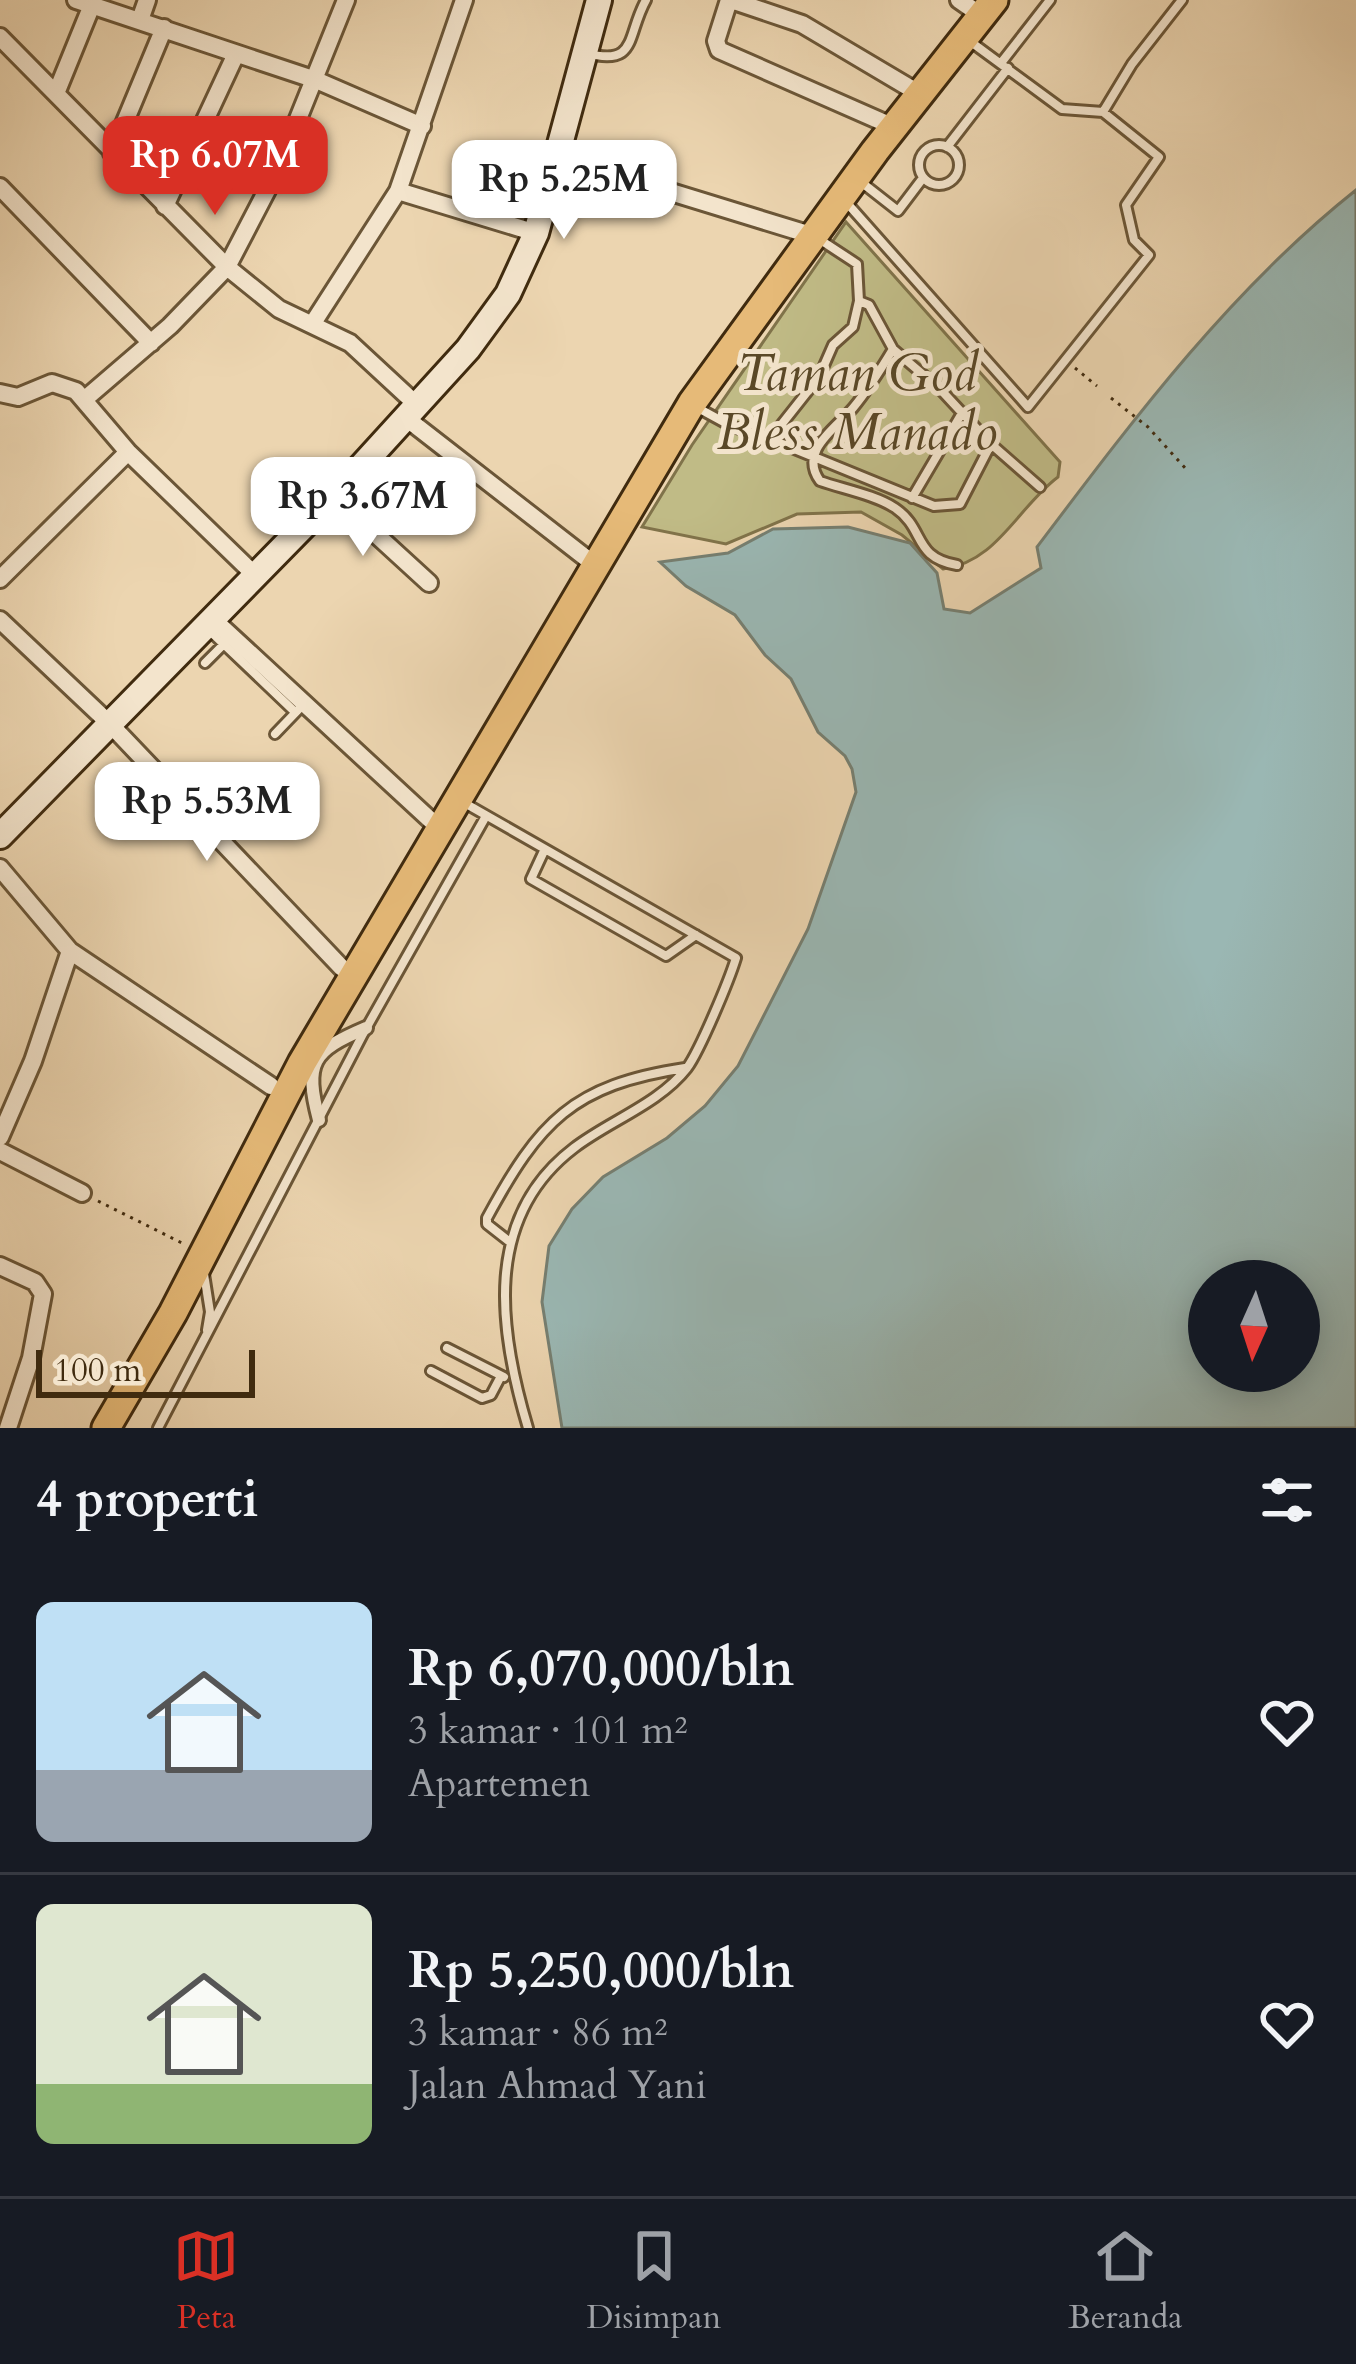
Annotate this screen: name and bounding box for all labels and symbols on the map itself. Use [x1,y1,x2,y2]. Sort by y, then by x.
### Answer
pin: Rp 6.07M [91,116,339,218]
pin: Rp 5.25M [440,140,688,242]
park label: Taman God Bless Manado [717,339,997,468]
pin: Rp 3.67M [239,457,487,559]
pin: Rp 5.53M [83,762,331,864]
north arrow [1188,1260,1320,1392]
scale bar [36,1344,255,1397]

